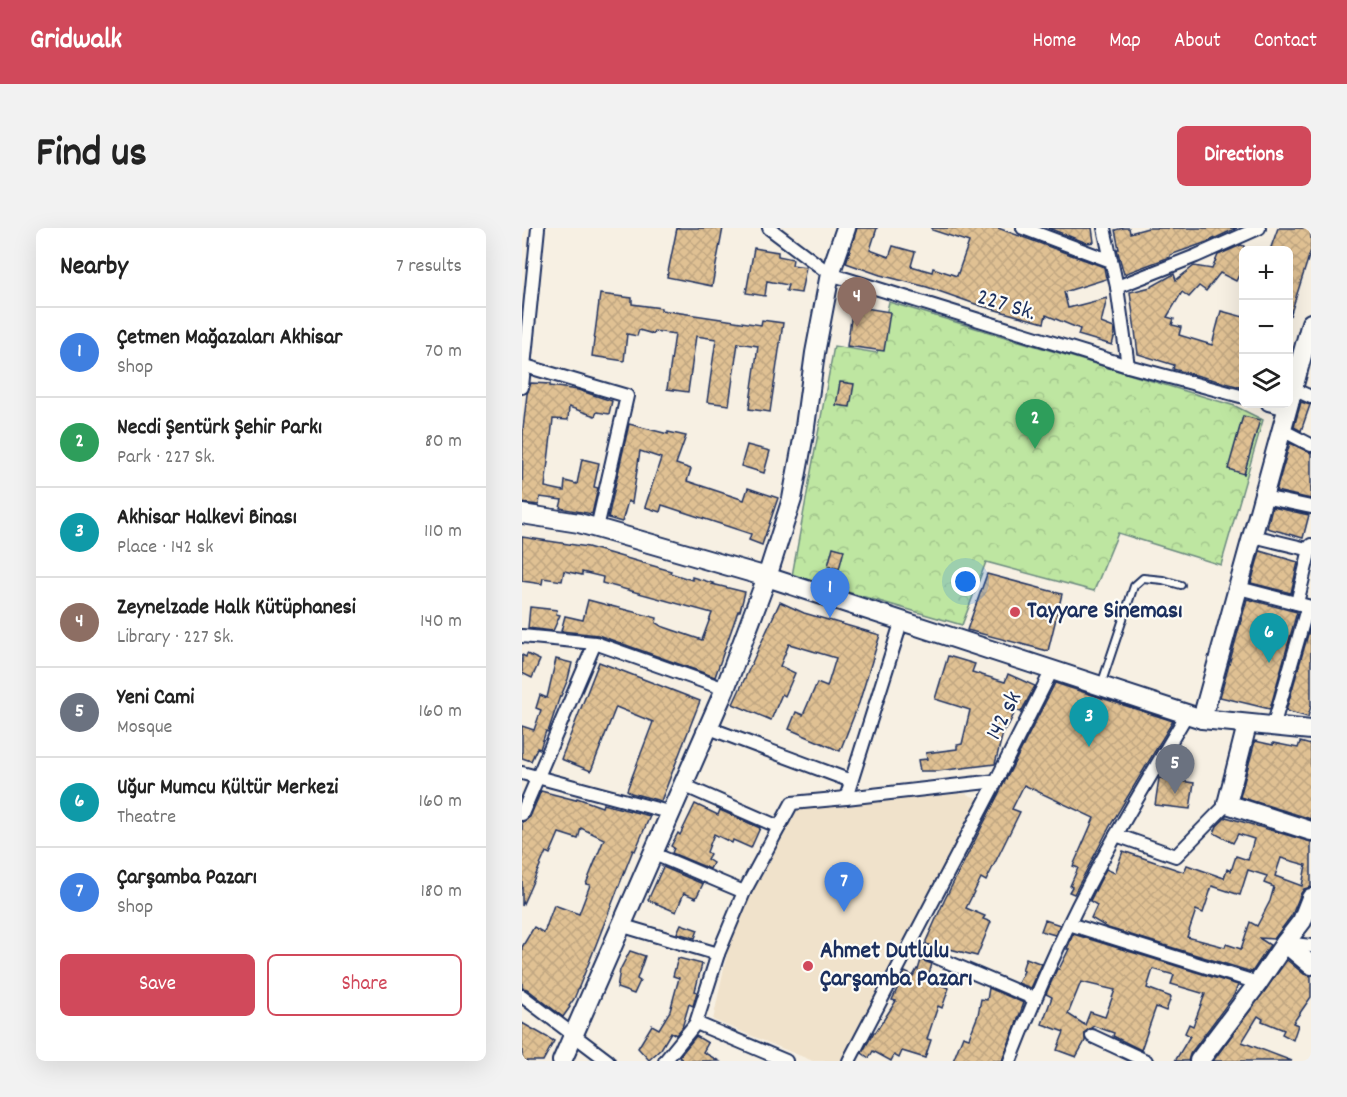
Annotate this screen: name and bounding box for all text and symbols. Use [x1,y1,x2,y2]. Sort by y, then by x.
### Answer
text: Gridwalk [30,22,122,62]
text: Home [1032,27,1076,57]
text: Map [1109,27,1141,57]
text: About [1174,27,1221,57]
text: Contact [1254,27,1317,57]
text: Find us [36,126,147,186]
button: Directions [1177,126,1311,186]
map controls [1239,246,1293,408]
button: + [1239,246,1293,300]
text: Nearby [60,249,128,286]
text: 7 results [396,253,462,281]
pin: 4 [838,278,876,327]
street label: 227 Sk. [972,281,1040,331]
button: − [1239,300,1293,354]
text: Çetmen Mağazaları Akhisar [117,323,343,354]
text: 1 [77,338,82,366]
text: 70 m [425,338,462,366]
text: Shop [117,354,153,382]
button: layers [1239,354,1293,408]
pin: 2 [1016,400,1054,449]
text: Necdi Şentürk Şehir Parkı [117,413,322,444]
text: 2 [75,428,84,456]
text: 80 m [425,428,462,456]
text: Park · 227 Sk. [117,444,215,472]
text: Akhisar Halkevi Binası [117,503,297,534]
text: 3 [75,518,84,546]
text: 110 m [424,518,462,546]
text: Place · 142 sk [117,534,213,562]
your location [951,567,980,596]
pin: 1 [810,568,850,618]
text: Zeynelzade Halk Kütüphanesi [117,593,356,624]
place label: Tayyare Sineması [1027,595,1182,629]
marker: Tayyare Sineması [1008,605,1022,619]
text: 4 [75,608,84,636]
text: 140 m [420,608,462,636]
pin: 6 [1250,614,1288,663]
text: Library · 227 Sk. [117,624,234,652]
text: Yeni Cami [117,683,194,714]
street label: 142 sk [978,685,1032,747]
text: 5 [75,698,84,726]
text: 160 m [419,698,462,726]
pin: 3 [1070,698,1108,747]
text: Mosque [117,714,172,742]
pin: 5 [1156,744,1194,794]
text: Uğur Mumcu Kültür Merkezi [117,773,338,804]
text: 6 [75,788,84,816]
text: 160 m [419,788,462,816]
text: Theatre [117,804,176,832]
pin: 7 [824,862,864,912]
text: Çarşamba Pazarı [117,863,257,894]
text: 7 [76,878,83,906]
text: 180 m [420,878,462,906]
text: Shop [117,894,153,922]
place label: Ahmet Dutlulu Çarşamba Pazarı [820,935,972,997]
button: Save [60,954,255,1016]
button: Share [267,954,462,1016]
marker: Ahmet Dutlulu Çarşamba Pazarı [801,959,815,973]

